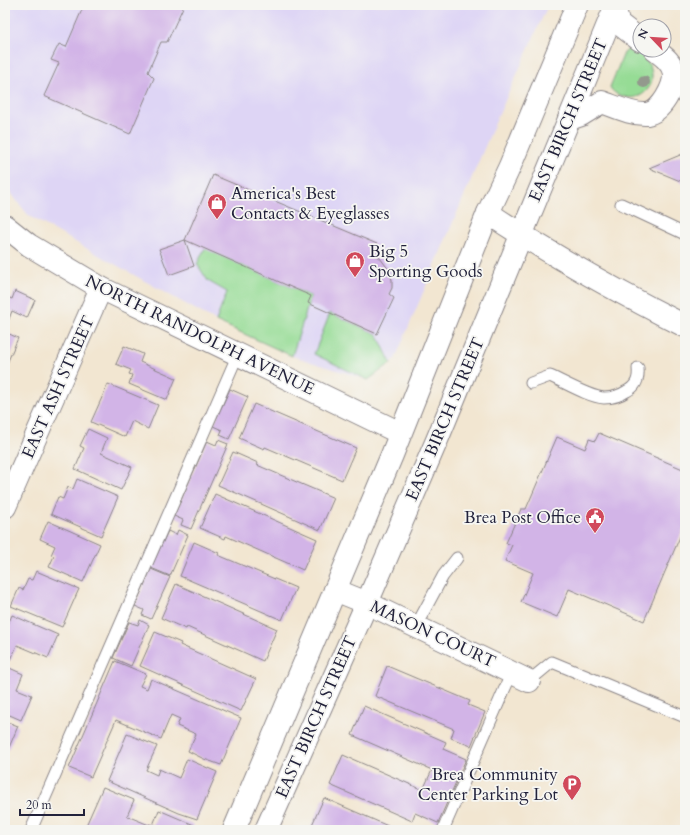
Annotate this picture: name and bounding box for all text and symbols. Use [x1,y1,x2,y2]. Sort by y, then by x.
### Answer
north arrow [632,18,672,58]
text: N [635,26,652,41]
street label: EAST BIRCH STREET [523,35,613,205]
place label: America's Best Contacts & Eyeglasses [231,182,390,225]
shop icon: America's Best Contacts & Eyeglasses [206,192,228,220]
place label: Big 5 Sporting Goods [369,240,483,283]
shop icon: Big 5 Sporting Goods [344,250,366,278]
street label: NORTH RANDOLPH AVENUE [82,269,318,401]
street label: EAST ASH STREET [16,312,100,462]
street label: EAST BIRCH STREET [400,334,490,504]
place label: Brea Post Office [464,506,581,529]
public building icon: Brea Post Office [584,506,606,534]
street label: MASON COURT [366,595,500,673]
street label: EAST BIRCH STREET [270,632,362,802]
place label: Brea Community Center Parking Lot [418,763,559,806]
parking icon: Brea Community Center Parking Lot [561,773,583,801]
scale bar [20,791,84,817]
text: 20 m [26,797,53,813]

